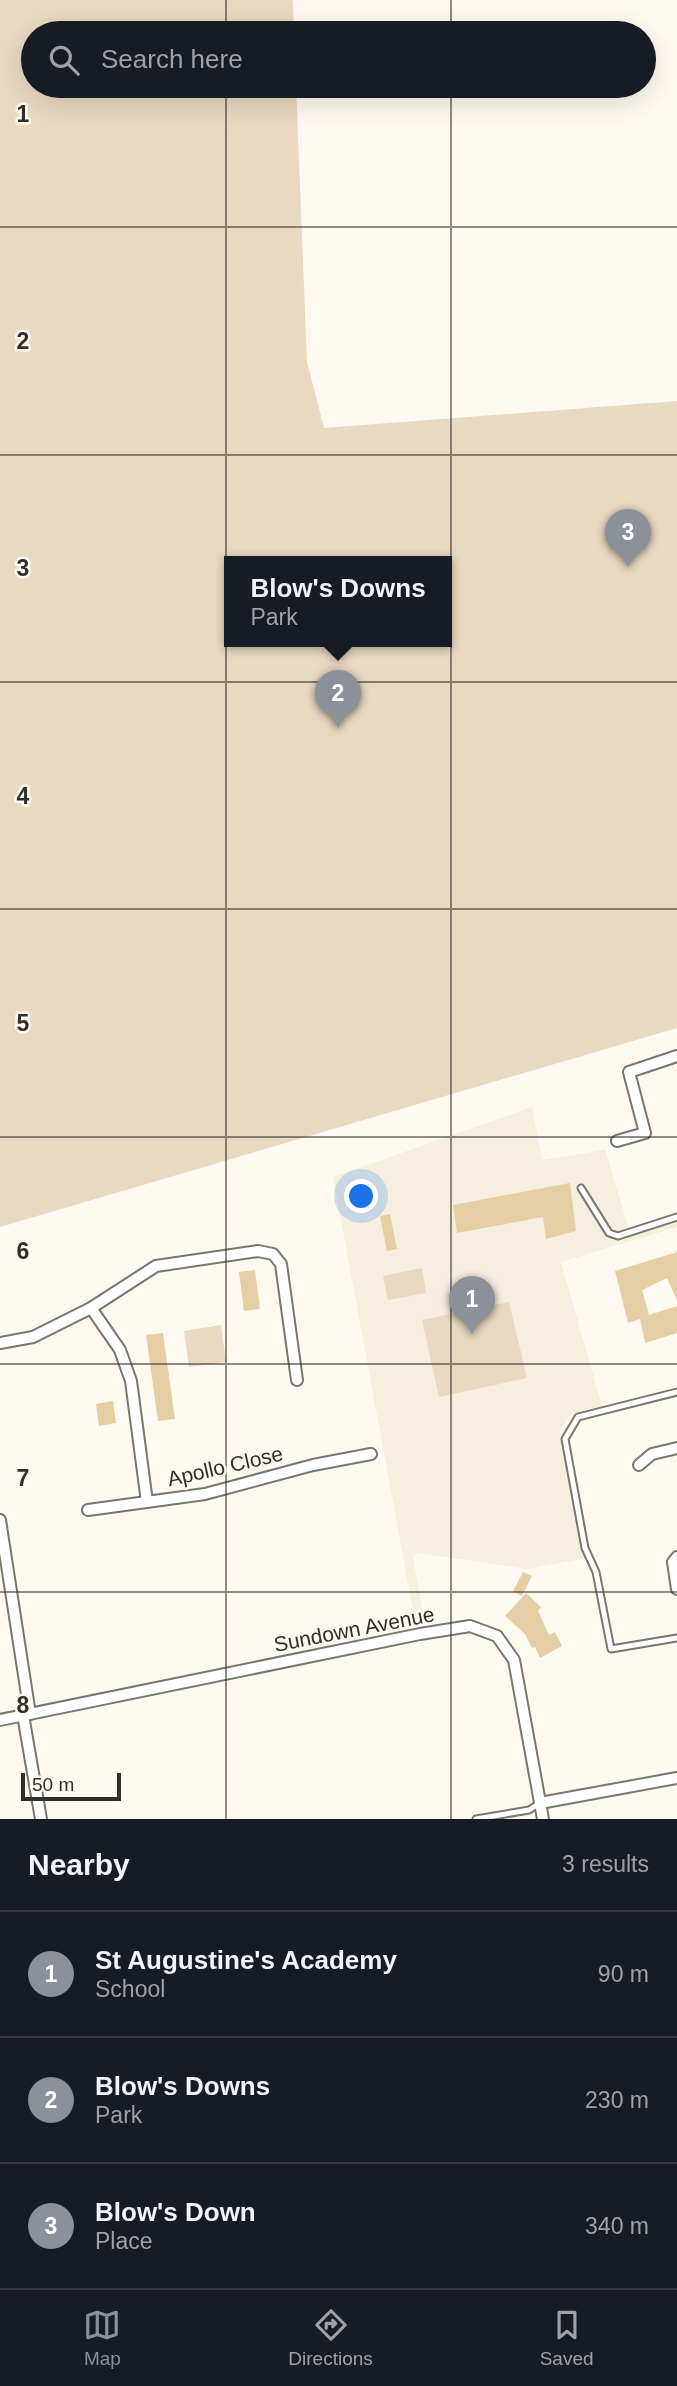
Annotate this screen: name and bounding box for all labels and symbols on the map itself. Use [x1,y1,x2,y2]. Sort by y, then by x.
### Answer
text: 1 [17,101,30,127]
text: 2 [17,328,29,354]
pin: 3 [605,509,651,567]
text: 3 [17,555,29,581]
pin: 2 [315,670,361,728]
text: 4 [17,783,30,809]
text: 5 [17,1010,30,1036]
your location [344,1179,378,1213]
text: 6 [17,1238,29,1264]
pin: 1 [449,1276,495,1334]
street label: Apollo Close [165,1442,285,1490]
text: 7 [17,1465,29,1491]
street label: Sundown Avenue [272,1602,436,1656]
text: 8 [17,1692,30,1718]
scale bar [21,1770,121,1802]

